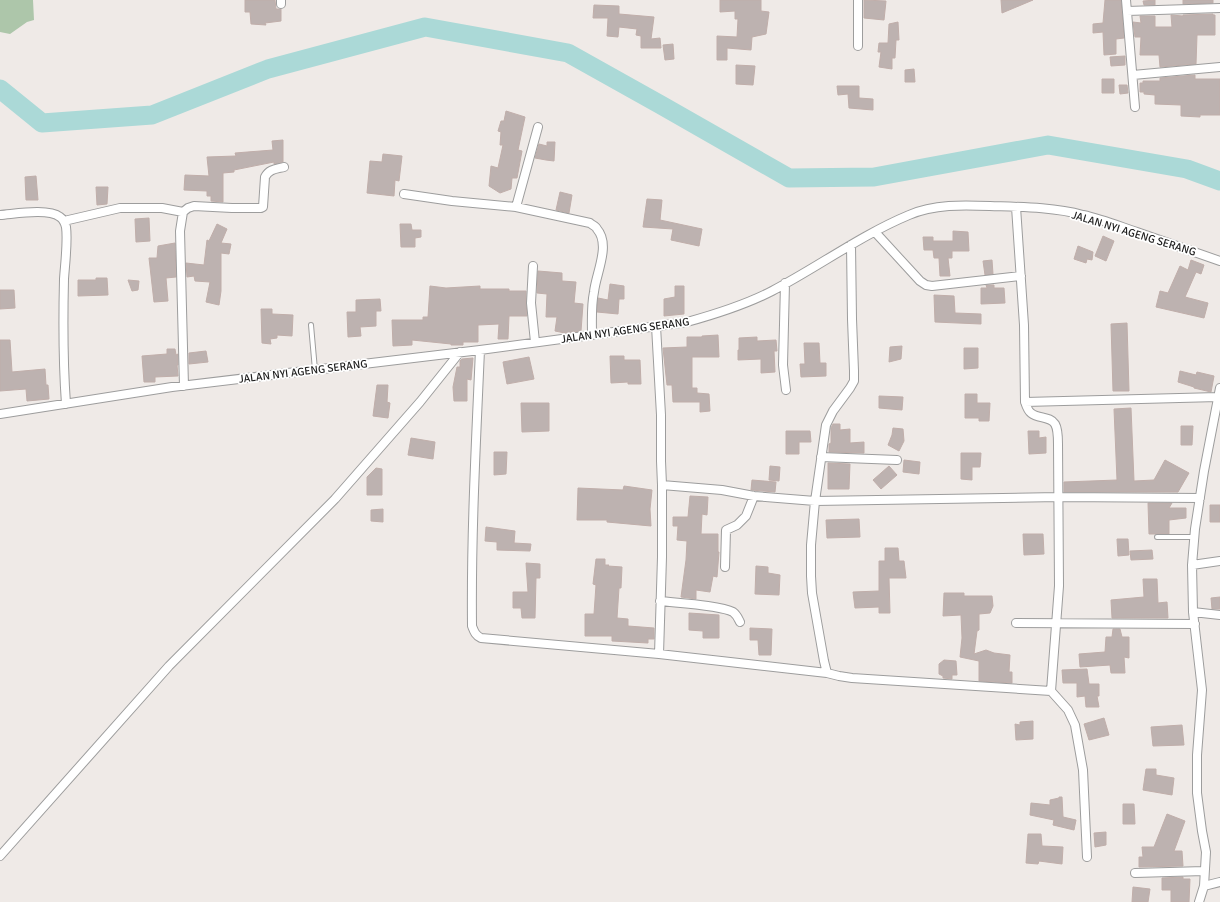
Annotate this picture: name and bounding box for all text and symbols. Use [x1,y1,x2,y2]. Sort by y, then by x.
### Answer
street label: JALAN NYI AGENG SERANG [1070,208,1198,259]
street label: JALAN NYI AGENG SERANG [560,315,690,346]
street label: JALAN NYI AGENG SERANG [238,357,368,386]

